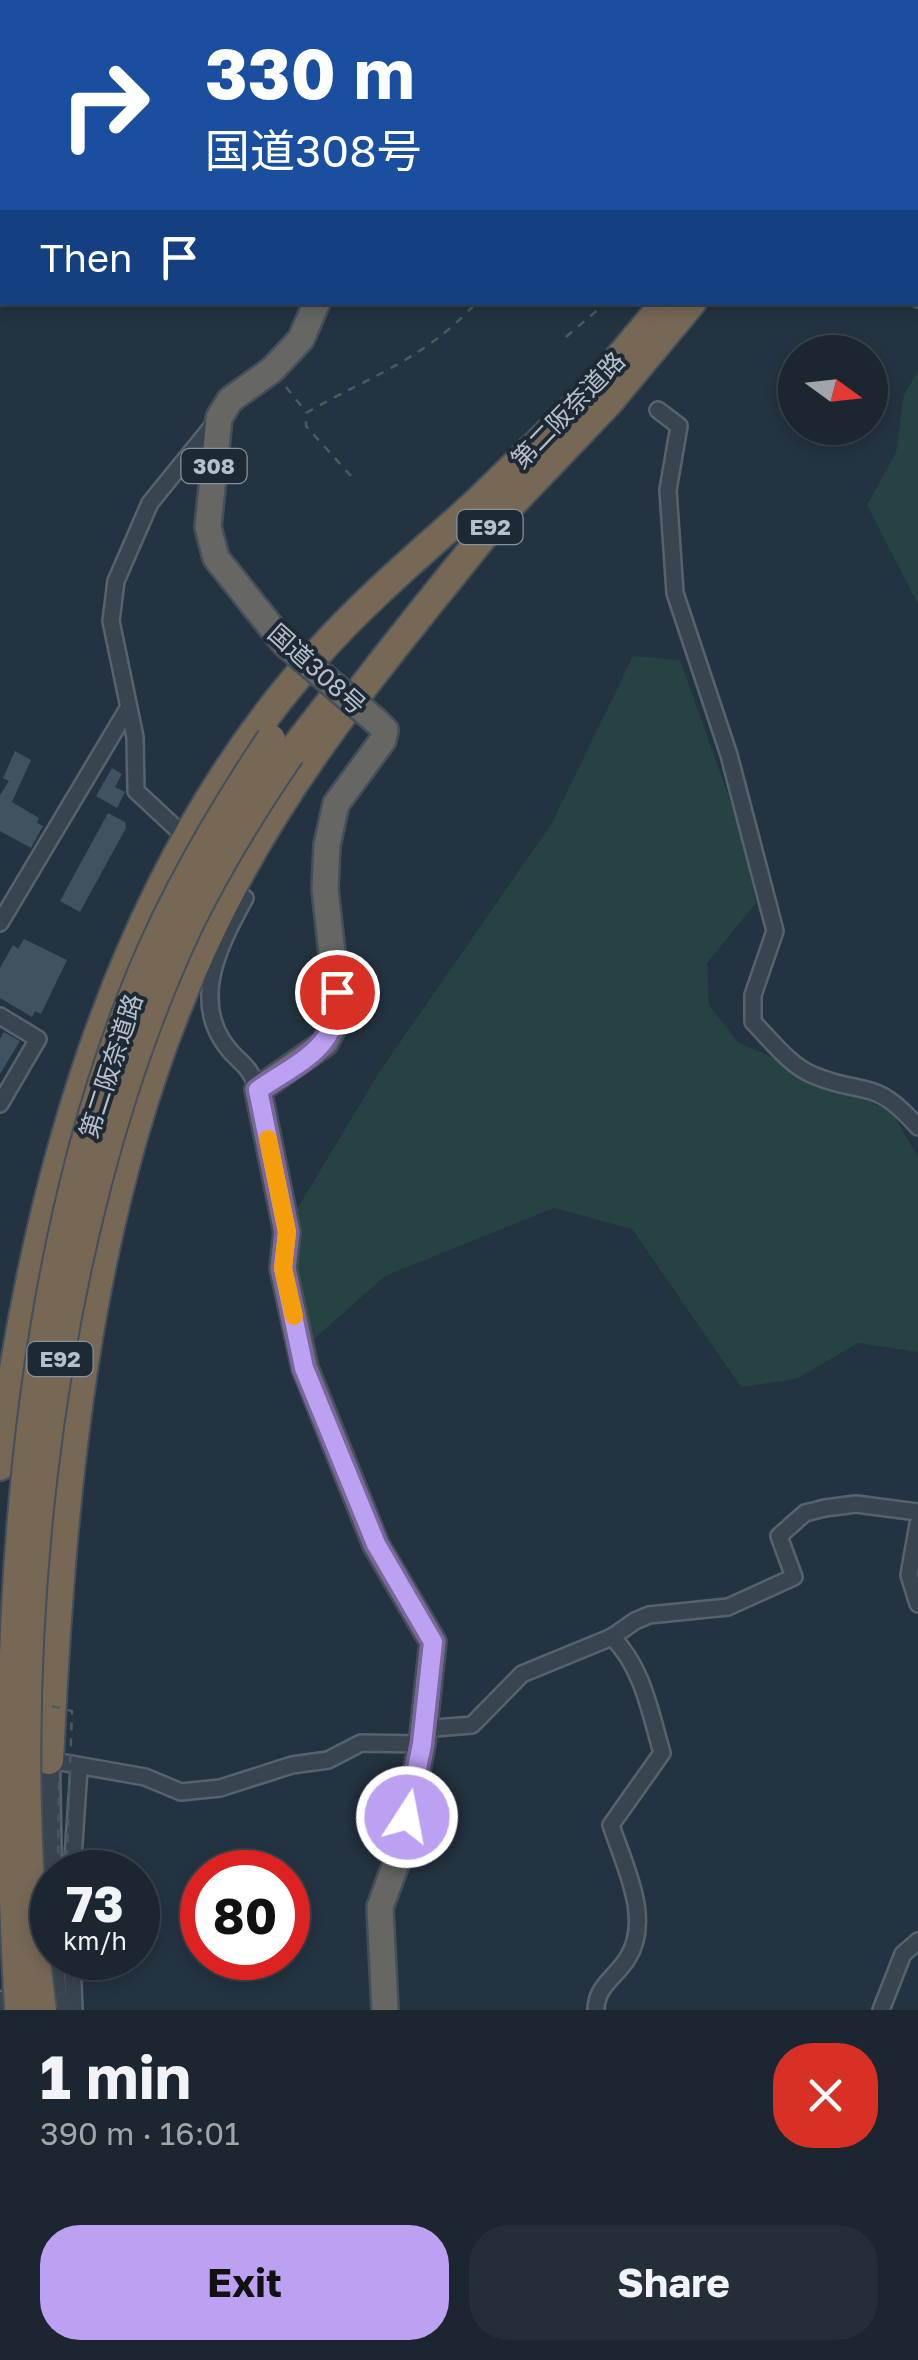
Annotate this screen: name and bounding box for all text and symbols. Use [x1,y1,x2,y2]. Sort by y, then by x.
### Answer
text: 330 m [205,30,415,114]
icon: right [40,40,170,170]
text: 国道308号 [205,123,422,177]
icon: arrive [152,230,207,285]
text: Then [40,235,132,280]
north arrow [778,335,888,445]
map controls [778,335,888,445]
street label: 第二阪奈道路 [504,345,631,474]
road number: 308 [182,449,246,483]
road number: E92 [458,510,522,544]
street label: 国道308号 [262,617,372,720]
pin [295,950,380,1035]
icon: arrive [310,965,365,1020]
street label: 第二阪奈道路 [73,990,148,1142]
road number: E92 [28,1342,92,1376]
position arrow [355,1765,459,1869]
speed limit sign: 80 [180,1850,310,1980]
text: 73 [66,1873,124,1933]
text: km/h [63,1925,127,1956]
text: 1 min [40,2040,191,2112]
button: close [773,2043,878,2148]
text: 390 m · 16:01 [40,2114,240,2152]
button: Exit [40,2225,449,2340]
button: Share [469,2225,878,2340]

